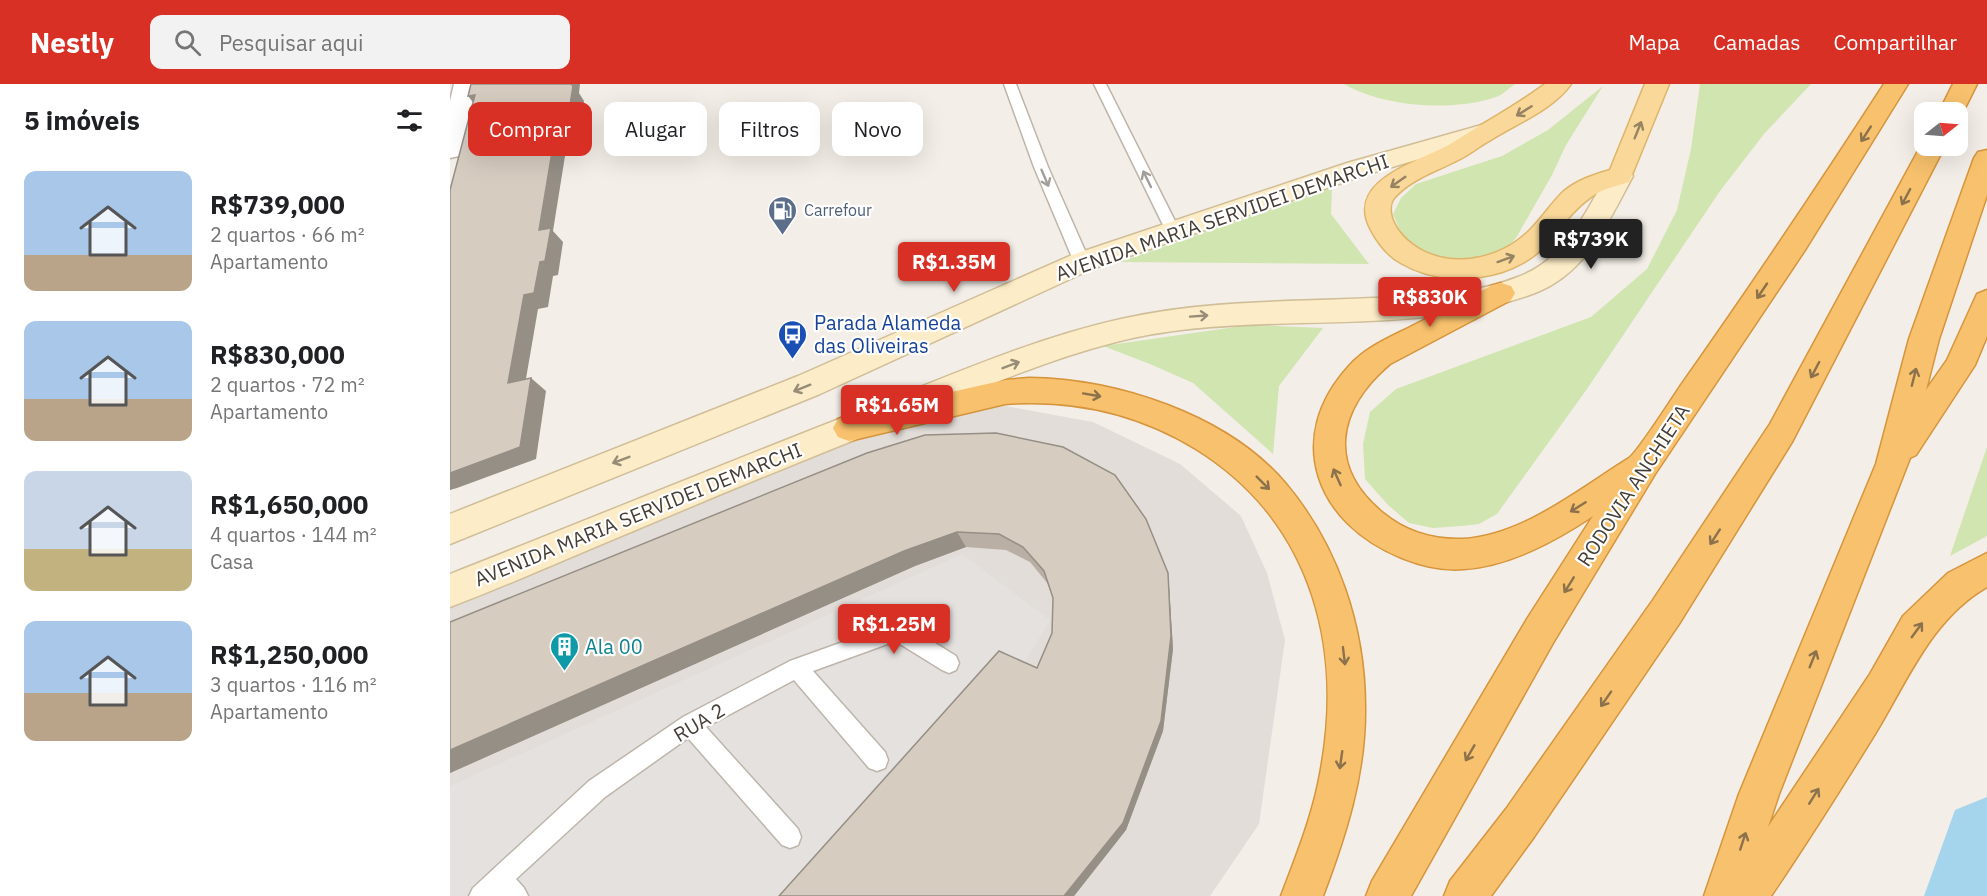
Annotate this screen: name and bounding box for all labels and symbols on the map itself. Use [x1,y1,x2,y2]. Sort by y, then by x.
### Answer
north arrow [1914,102,1968,156]
one-way arrow [1515,104,1532,117]
one-way arrow [1633,121,1644,140]
one-way arrow [1859,125,1871,142]
street label: AVENIDA MARIA SERVIDEI DEMARCHI [1052,147,1392,287]
one-way arrow [1041,169,1052,187]
one-way arrow [1140,170,1152,188]
one-way arrow [1390,176,1407,188]
one-way arrow [1900,188,1912,205]
fuel station icon: Carrefour [767,194,799,236]
place label: Carrefour [804,200,872,220]
pin: R$739K [1542,219,1640,270]
pin: R$1.35M [899,242,1009,293]
one-way arrow [1496,253,1515,264]
pin: R$830K [1381,277,1479,328]
one-way arrow [1756,283,1768,299]
place label: Parada Alameda das Oliveiras [814,309,962,359]
one-way arrow [1188,310,1208,321]
bus stop icon: Parada Alameda das Oliveiras [777,318,809,360]
one-way arrow [1001,359,1019,370]
one-way arrow [1809,360,1820,378]
one-way arrow [1909,368,1920,387]
one-way arrow [793,383,811,394]
pin: R$1.65M [842,385,952,436]
one-way arrow [1081,390,1101,401]
street label: RODOVIA ANCHIETA [1570,399,1696,571]
street label: AVENIDA MARIA SERVIDEI DEMARCHI [470,436,806,592]
one-way arrow [612,455,630,466]
one-way arrow [1331,469,1342,487]
one-way arrow [1255,475,1270,490]
one-way arrow [1570,502,1587,514]
one-way arrow [1708,528,1720,545]
one-way arrow [1562,576,1574,593]
pin: R$1.25M [839,604,949,655]
one-way arrow [1910,622,1923,638]
building icon: Ala 00 [548,630,580,672]
place label: Ala 00 [585,633,643,660]
one-way arrow [1338,646,1349,665]
one-way arrow [1808,650,1819,668]
one-way arrow [1600,690,1612,706]
street label: RUA 2 [668,696,730,748]
one-way arrow [1464,744,1476,761]
one-way arrow [1335,750,1346,769]
one-way arrow [1808,787,1821,804]
one-way arrow [1739,832,1750,850]

